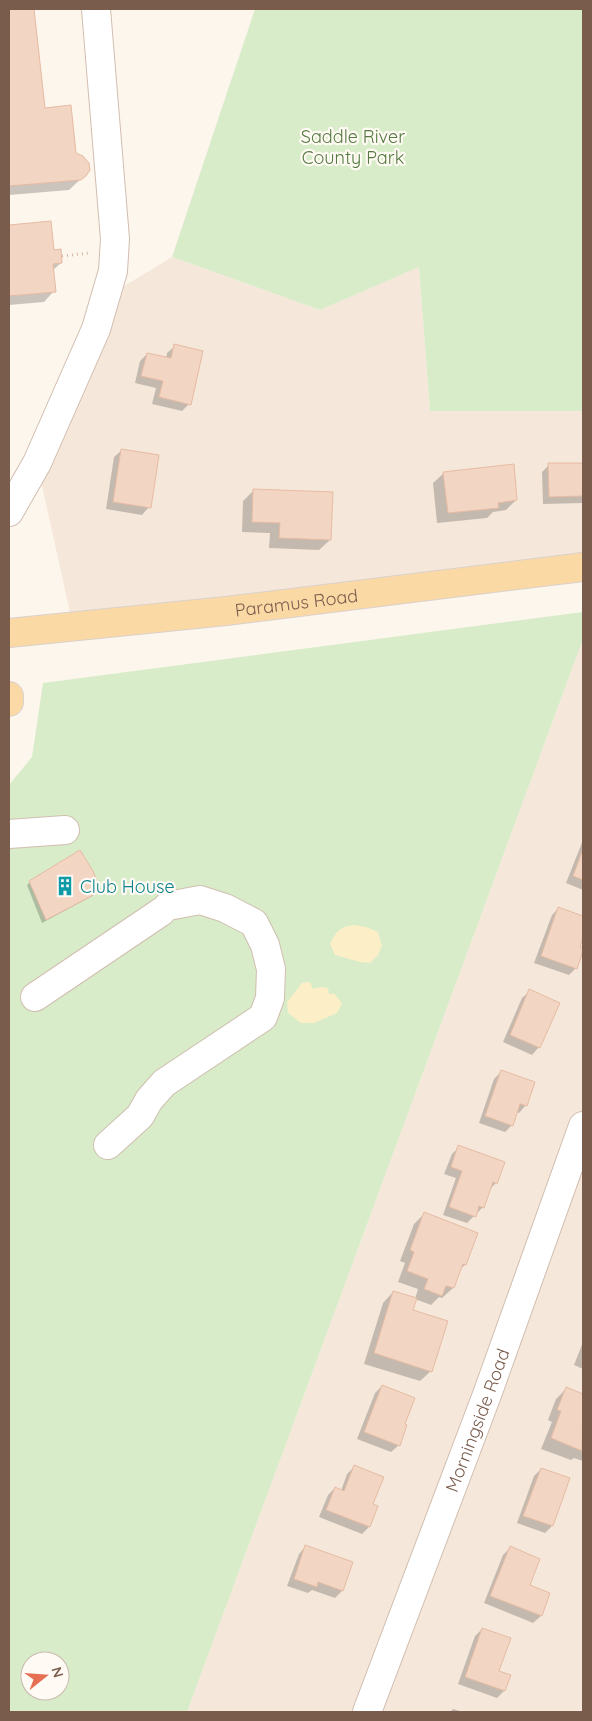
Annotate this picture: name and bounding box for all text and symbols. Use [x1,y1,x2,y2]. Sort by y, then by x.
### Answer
park label: Saddle River County Park [301,125,405,169]
street label: Paramus Road [233,583,359,621]
building icon: Club House [54,875,76,897]
place label: Club House [80,875,175,898]
street label: Morningside Road [440,1345,514,1495]
north arrow [20,1651,70,1701]
text: N [47,1665,68,1680]

